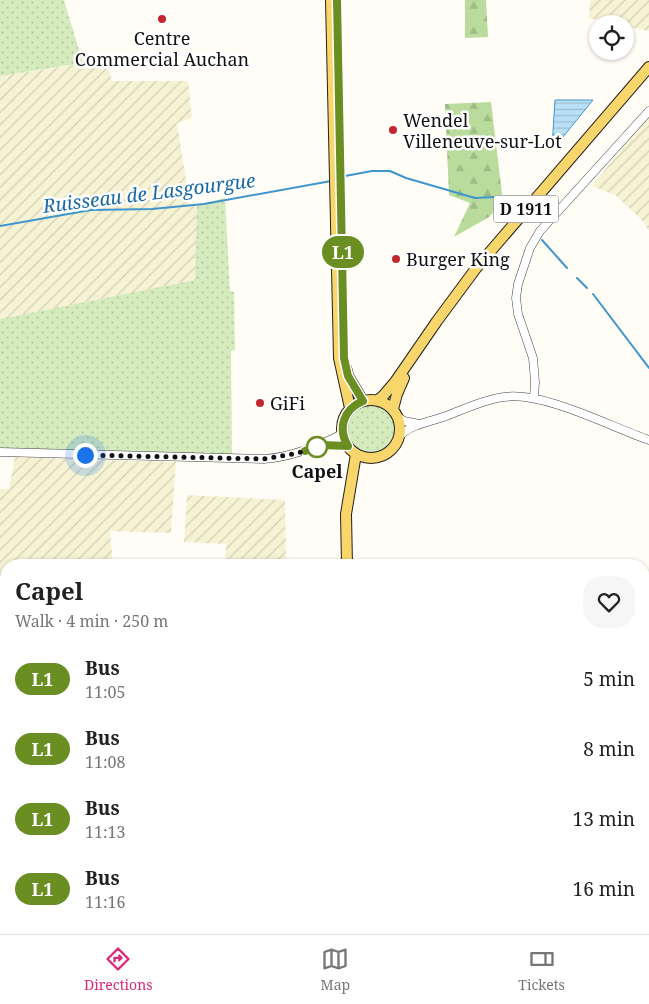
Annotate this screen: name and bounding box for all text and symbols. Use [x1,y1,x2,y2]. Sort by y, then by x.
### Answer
marker: Centre Commercial Auchan [156,13,168,25]
map controls [589,15,634,60]
button: locate [589,15,634,60]
place label: Centre Commercial Auchan [75,26,250,71]
place label: Wendel Villeneuve-sur-Lot [403,108,562,153]
marker: Wendel Villeneuve-sur-Lot [387,124,399,136]
water label: Ruisseau de Lasgourgue [40,167,257,219]
road number: D 1911 [494,195,558,222]
line badge: L1 [320,236,366,268]
text: L1 [332,240,354,264]
place label: Burger King [406,247,510,271]
marker: Burger King [390,253,402,265]
place label: GiFi [270,391,305,415]
marker: GiFi [254,397,266,409]
marker: Capel [306,436,328,458]
your location [73,443,98,468]
place label: Capel [291,459,343,483]
text: Capel [15,574,83,607]
button: heart [583,576,635,628]
text: Walk · 4 min · 250 m [15,610,168,632]
text: Bus [85,655,120,681]
text: 5 min [583,666,635,692]
text: L1 [32,667,53,691]
text: 11:05 [85,681,125,703]
text: Bus [85,725,120,751]
text: 8 min [583,736,635,762]
text: L1 [32,737,53,761]
text: 11:08 [85,751,125,773]
text: Bus [85,795,120,821]
text: 13 min [573,806,635,832]
text: L1 [32,807,53,831]
text: 11:13 [85,821,125,843]
text: Bus [85,865,120,891]
text: 16 min [573,876,635,902]
text: L1 [32,877,53,901]
text: 11:16 [85,891,125,913]
tab: Directions [84,945,153,994]
tab: Map [321,945,350,994]
tab: Tickets [518,945,565,994]

